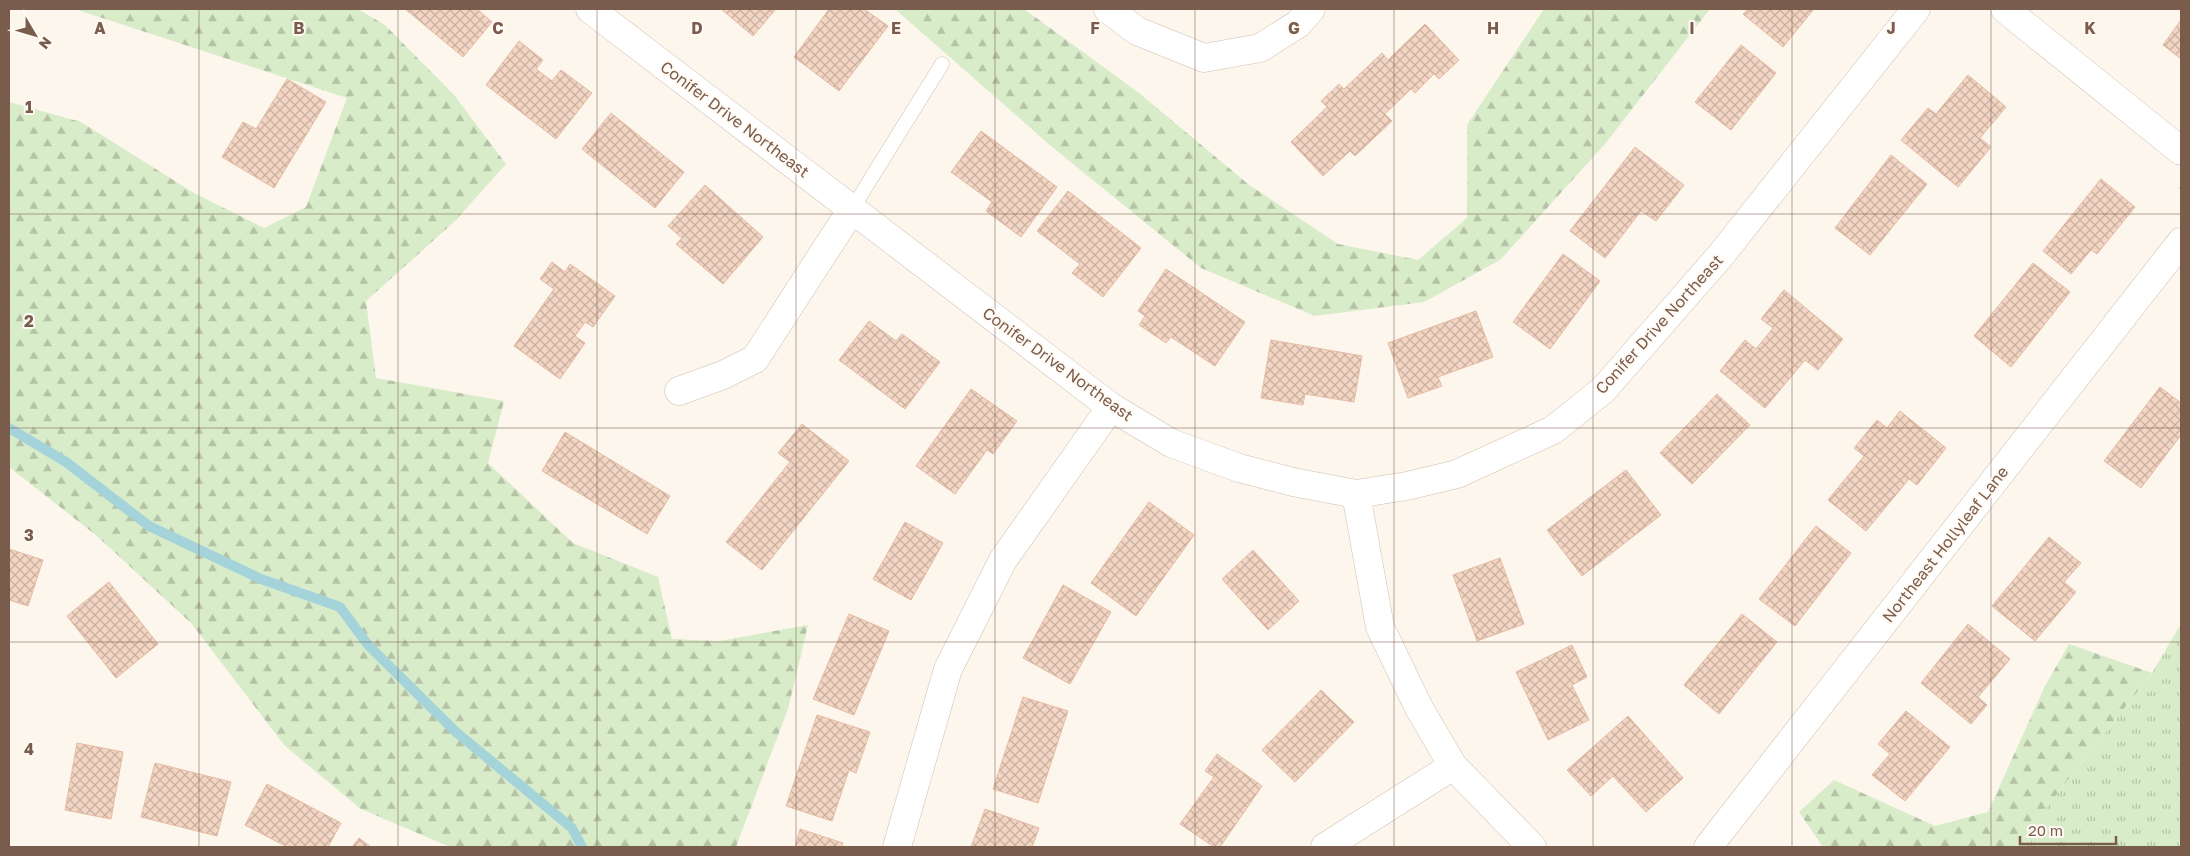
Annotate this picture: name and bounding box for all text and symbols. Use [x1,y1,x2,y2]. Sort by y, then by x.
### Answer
north arrow [10,10,60,60]
text: A [94,18,106,38]
text: B [293,18,305,38]
text: C [492,18,504,38]
text: D [691,18,703,38]
text: E [891,18,901,38]
text: F [1090,18,1100,38]
text: G [1288,18,1300,38]
text: H [1487,18,1499,38]
text: I [1689,18,1695,38]
text: J [1886,18,1896,38]
text: K [2084,18,2096,38]
text: N [36,34,56,53]
street label: Conifer Drive Northeast [657,56,813,182]
text: 1 [25,97,33,117]
street label: Conifer Drive Northeast [1591,250,1727,398]
street label: Conifer Drive Northeast [979,303,1137,425]
text: 2 [24,311,34,331]
street label: Northeast Hollyleaf Lane [1878,462,2012,626]
text: 3 [24,525,34,545]
text: 4 [24,739,34,759]
scale bar [2020,814,2116,846]
text: 20 m [2028,821,2063,839]

